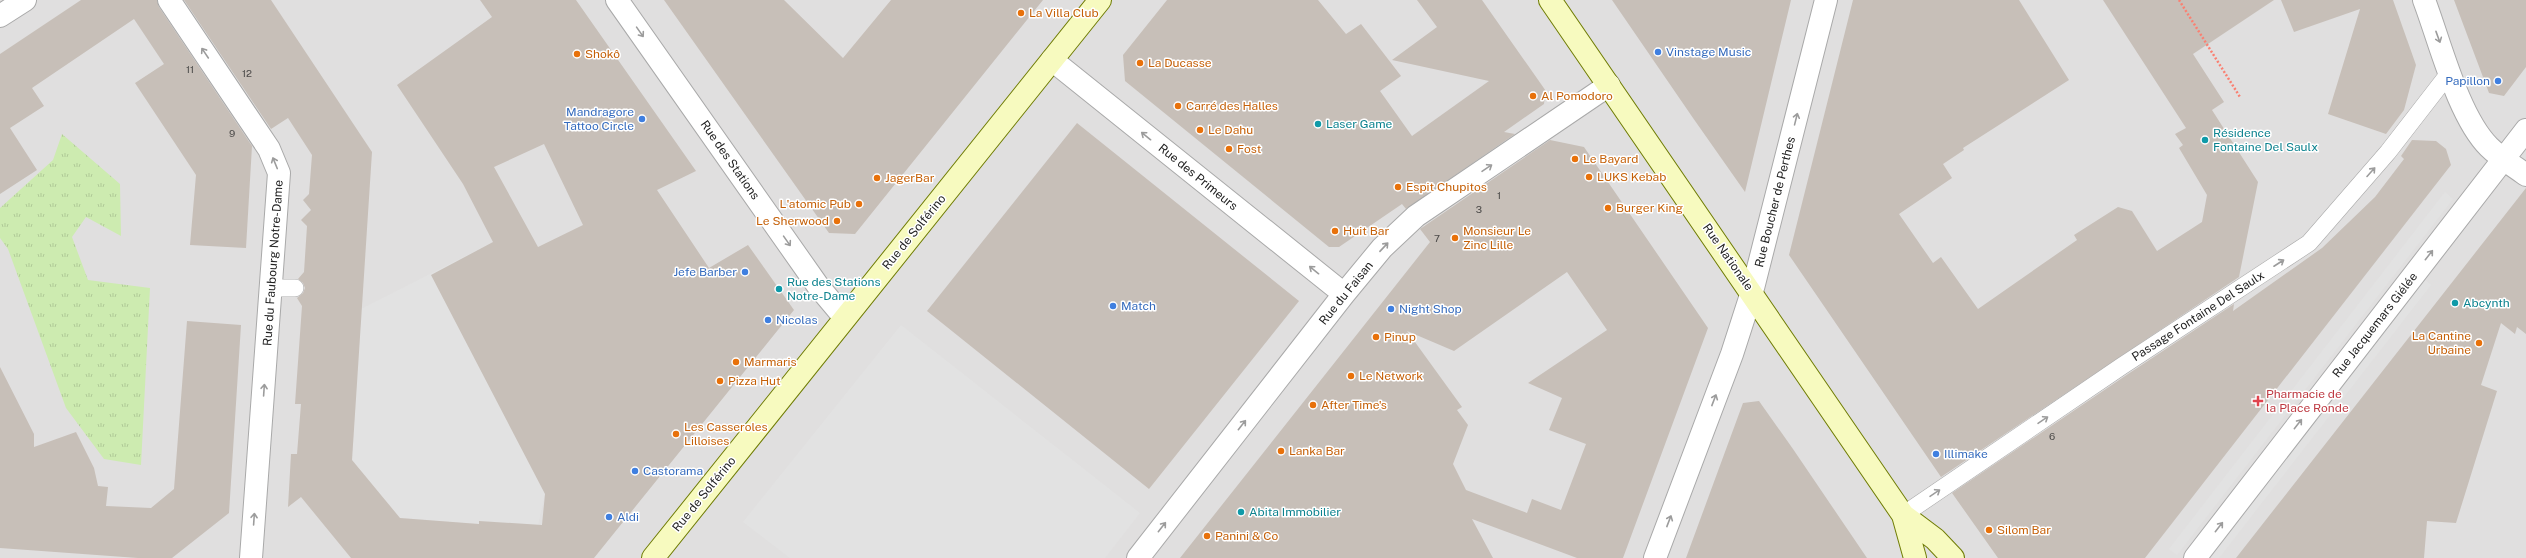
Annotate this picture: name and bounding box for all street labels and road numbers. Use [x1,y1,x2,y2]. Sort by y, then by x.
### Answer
street label: Rue des Stations [697,118,763,202]
street label: Rue Boucher de Perthes [1752,135,1798,269]
street label: Rue des Primeurs [1156,141,1240,213]
street label: Rue du Faubourg Notre-Dame [260,179,286,346]
street label: Rue de Solférino [879,192,949,272]
street label: Rue Nationale [1700,221,1756,293]
street label: Rue du Faisan [1316,258,1376,328]
street label: Passage Fontaine Del Saulx [2129,268,2267,364]
street label: Rue Jacquemars Giélée [2330,270,2420,380]
street label: Rue de Solférino [669,454,739,534]

